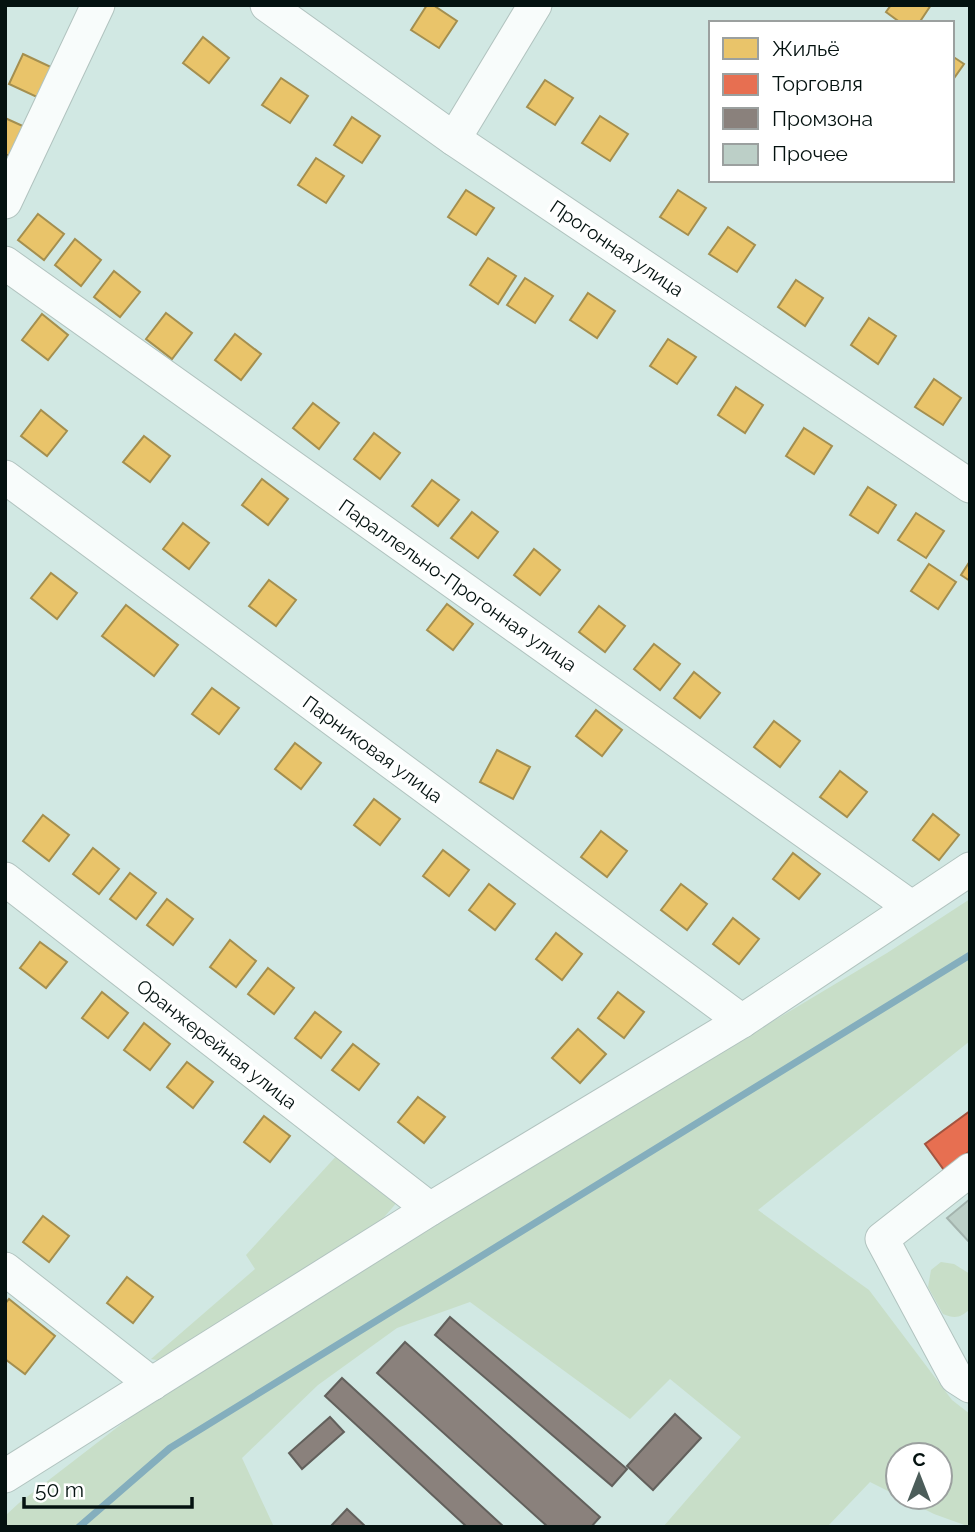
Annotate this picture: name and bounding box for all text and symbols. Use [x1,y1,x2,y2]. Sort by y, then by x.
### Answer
legend [709,21,954,182]
text: Жильё [772,36,840,61]
text: Торговля [772,71,863,96]
text: Промзона [772,106,873,131]
text: Прочее [772,141,848,166]
street label: Прогонная улица [546,195,688,301]
street label: Параллельно-Прогонная улица [335,494,581,676]
street label: Парниковая улица [299,691,447,807]
street label: Оранжерейная улица [133,975,301,1113]
north arrow [884,1441,954,1511]
text: С [912,1448,926,1470]
scale bar [24,1466,192,1510]
text: 50 m [35,1477,84,1502]

